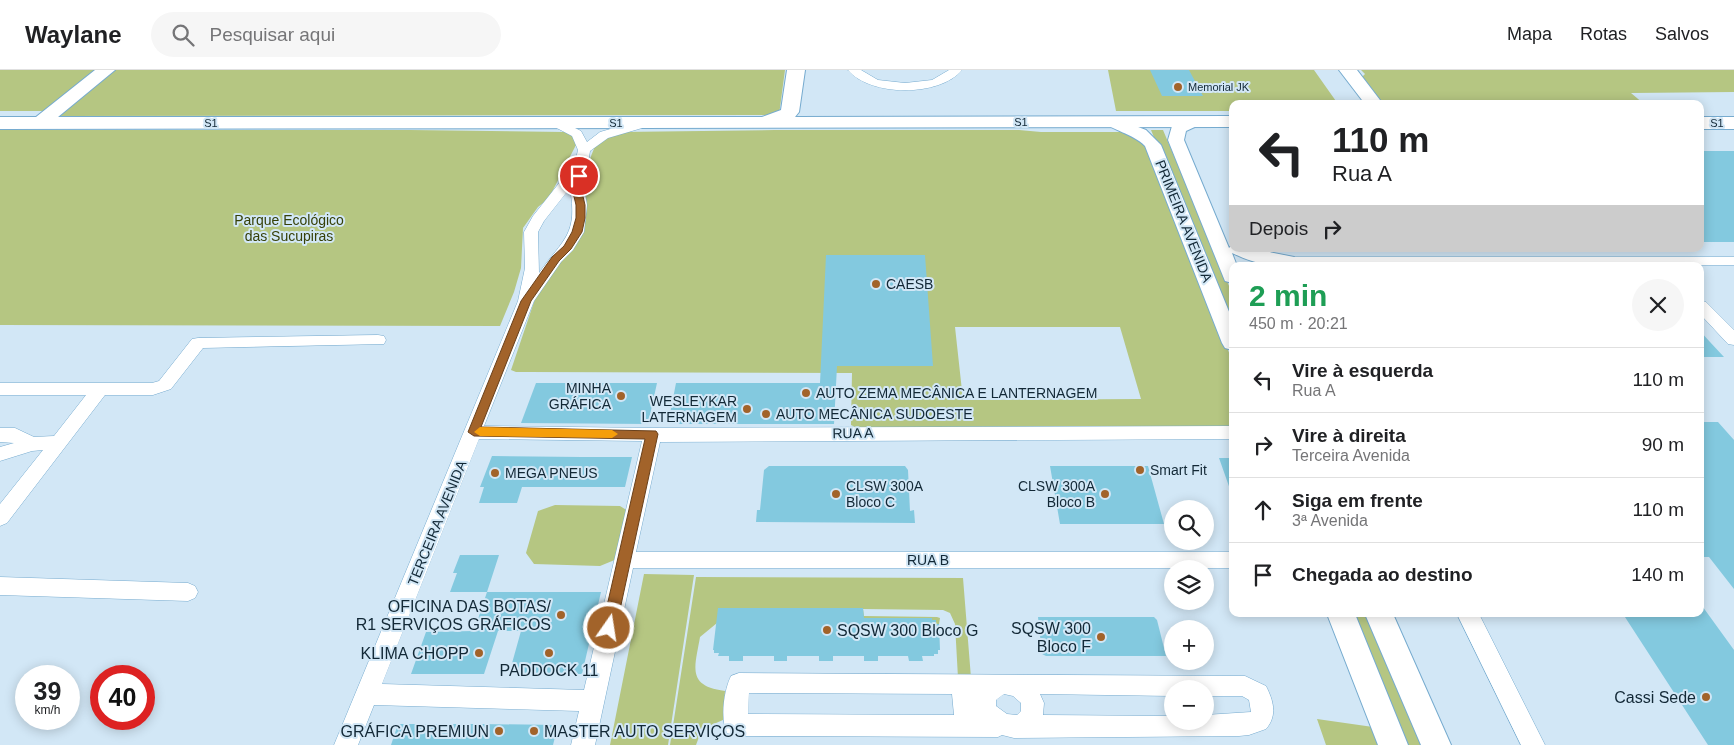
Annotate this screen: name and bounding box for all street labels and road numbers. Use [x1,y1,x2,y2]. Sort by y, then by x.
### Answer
street label: S1 [1014,116,1028,128]
street label: S1 [204,117,218,129]
street label: S1 [609,117,623,129]
street label: S1 [1710,117,1724,129]
street label: PRIMEIRA AVENIDA [1152,158,1216,285]
street label: RUA A [832,425,874,441]
street label: TERCEIRA AVENIDA [405,457,470,588]
street label: RUA B [907,552,949,568]

